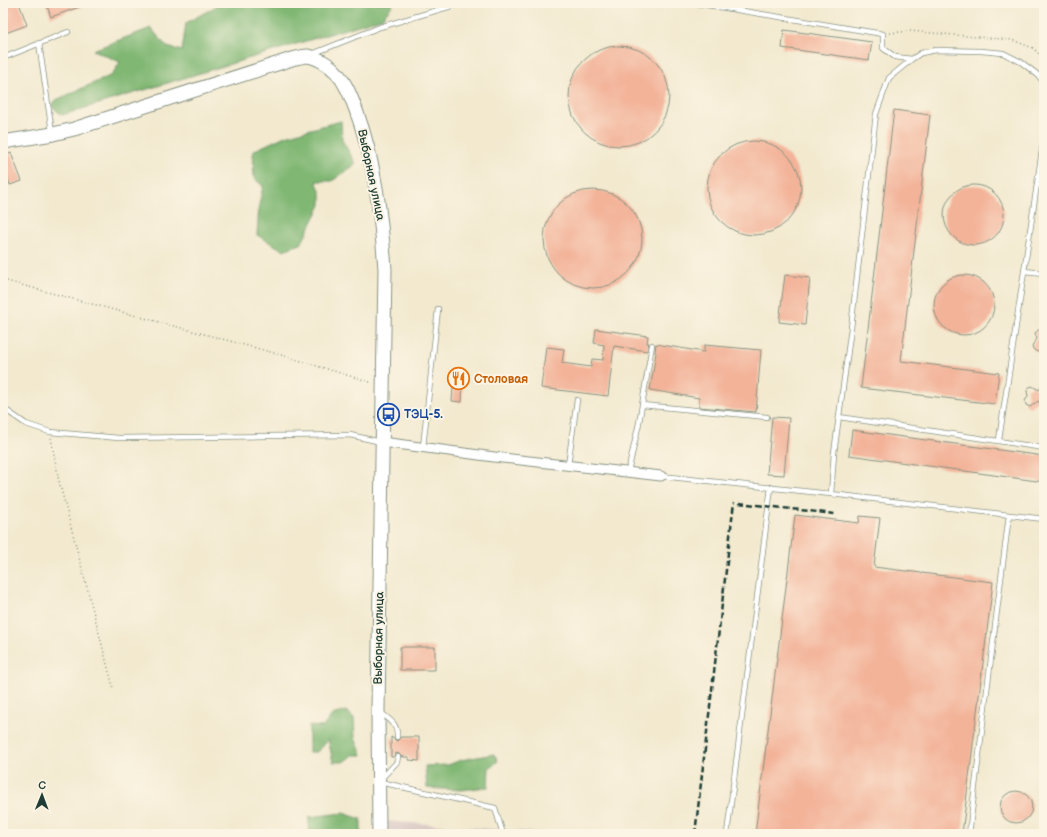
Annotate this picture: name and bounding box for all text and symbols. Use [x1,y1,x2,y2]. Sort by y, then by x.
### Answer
street label: Выборная улица [354,128,388,222]
restaurant icon: Столовая [446,366,472,392]
place label: Столовая [474,372,528,387]
bus stop icon: ТЭЦ-5. [376,401,402,427]
place label: ТЭЦ-5. [404,407,443,422]
street label: Выборная улица [371,591,387,685]
north arrow [22,775,62,815]
text: С [38,779,46,792]

